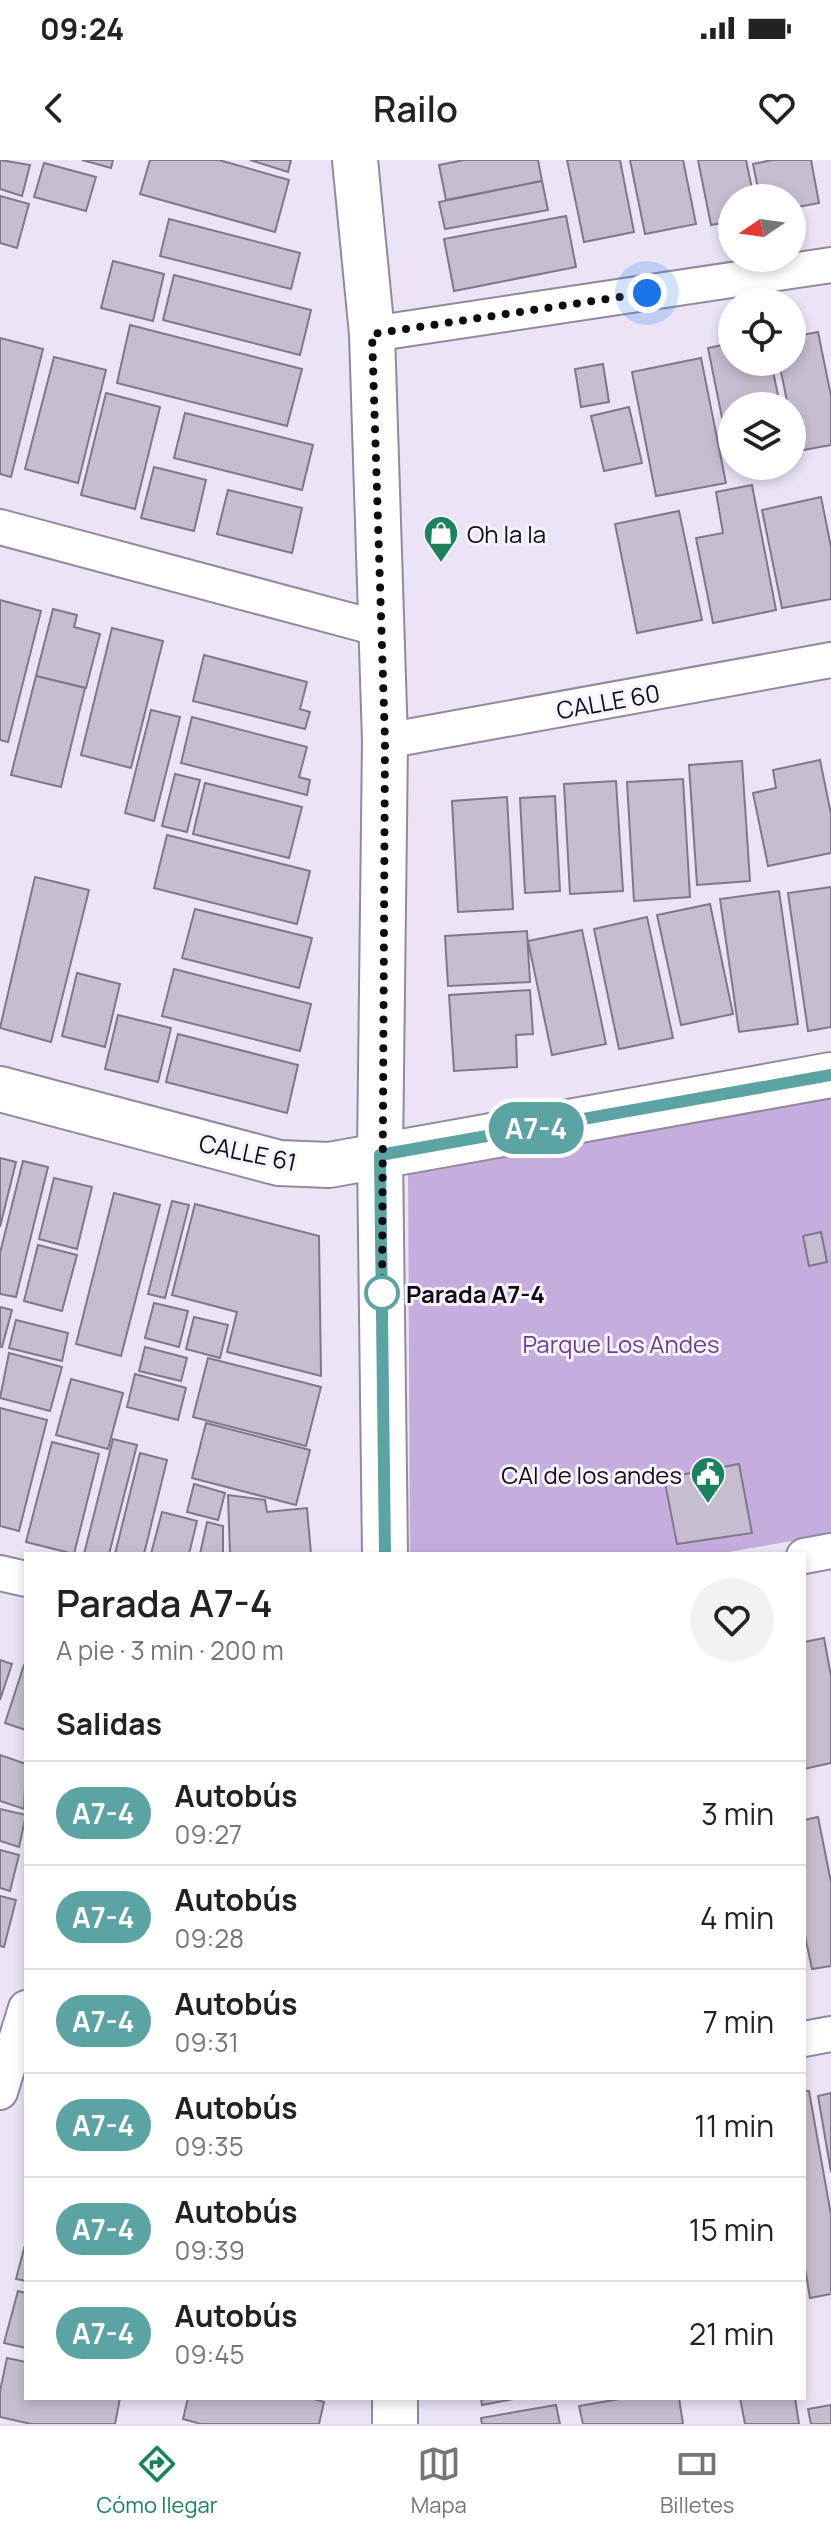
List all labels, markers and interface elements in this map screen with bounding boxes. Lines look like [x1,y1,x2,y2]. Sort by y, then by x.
text: 09:24 [40,8,124,49]
text: Railo [373,84,458,133]
icon: back [32,86,76,130]
icon: heart [755,86,799,130]
north arrow [718,184,806,272]
map controls [718,184,806,480]
your location [627,273,667,313]
button: locate [718,288,806,376]
button: layers [718,392,806,480]
shop icon: Oh la la [422,514,460,564]
place label: Oh la la [467,517,546,550]
street label: CALLE 60 [554,676,662,726]
line badge: A7-4 [480,1102,592,1154]
text: A7-4 [505,1109,567,1147]
street label: CALLE 61 [196,1126,300,1178]
marker: Parada A7-4 [365,1276,399,1310]
place label: Parada A7-4 [406,1277,545,1310]
park label: Parque Los Andes [522,1327,720,1360]
public building icon: CAI de los andes [689,1455,727,1505]
place label: CAI de los andes [501,1458,682,1491]
text: Parada A7-4 [56,1576,273,1628]
button: heart [690,1578,774,1662]
text: A pie · 3 min · 200 m [56,1632,284,1668]
text: Salidas [56,1703,162,1744]
text: Autobús [175,1775,298,1816]
text: 3 min [701,1793,774,1834]
text: A7-4 [72,1794,135,1832]
text: 09:27 [175,1816,242,1852]
text: Autobús [175,1879,298,1920]
text: 4 min [700,1897,774,1938]
text: A7-4 [72,1898,135,1936]
text: 09:28 [175,1920,244,1956]
text: Autobús [175,1983,298,2024]
text: 7 min [703,2001,774,2042]
text: A7-4 [72,2002,135,2040]
text: 09:31 [175,2024,239,2060]
text: Autobús [175,2087,298,2128]
text: 11 min [694,2105,774,2146]
text: A7-4 [72,2106,135,2144]
text: 09:35 [175,2128,244,2164]
text: Autobús [175,2191,298,2232]
text: 15 min [689,2209,774,2250]
text: A7-4 [72,2210,135,2248]
text: 09:39 [175,2232,245,2268]
text: Autobús [175,2295,298,2336]
text: 21 min [689,2313,774,2354]
text: A7-4 [72,2314,135,2352]
text: 09:45 [175,2336,245,2372]
tab: Cómo llegar [97,2442,218,2520]
tab: Mapa [411,2442,467,2520]
tab: Billetes [660,2442,734,2520]

